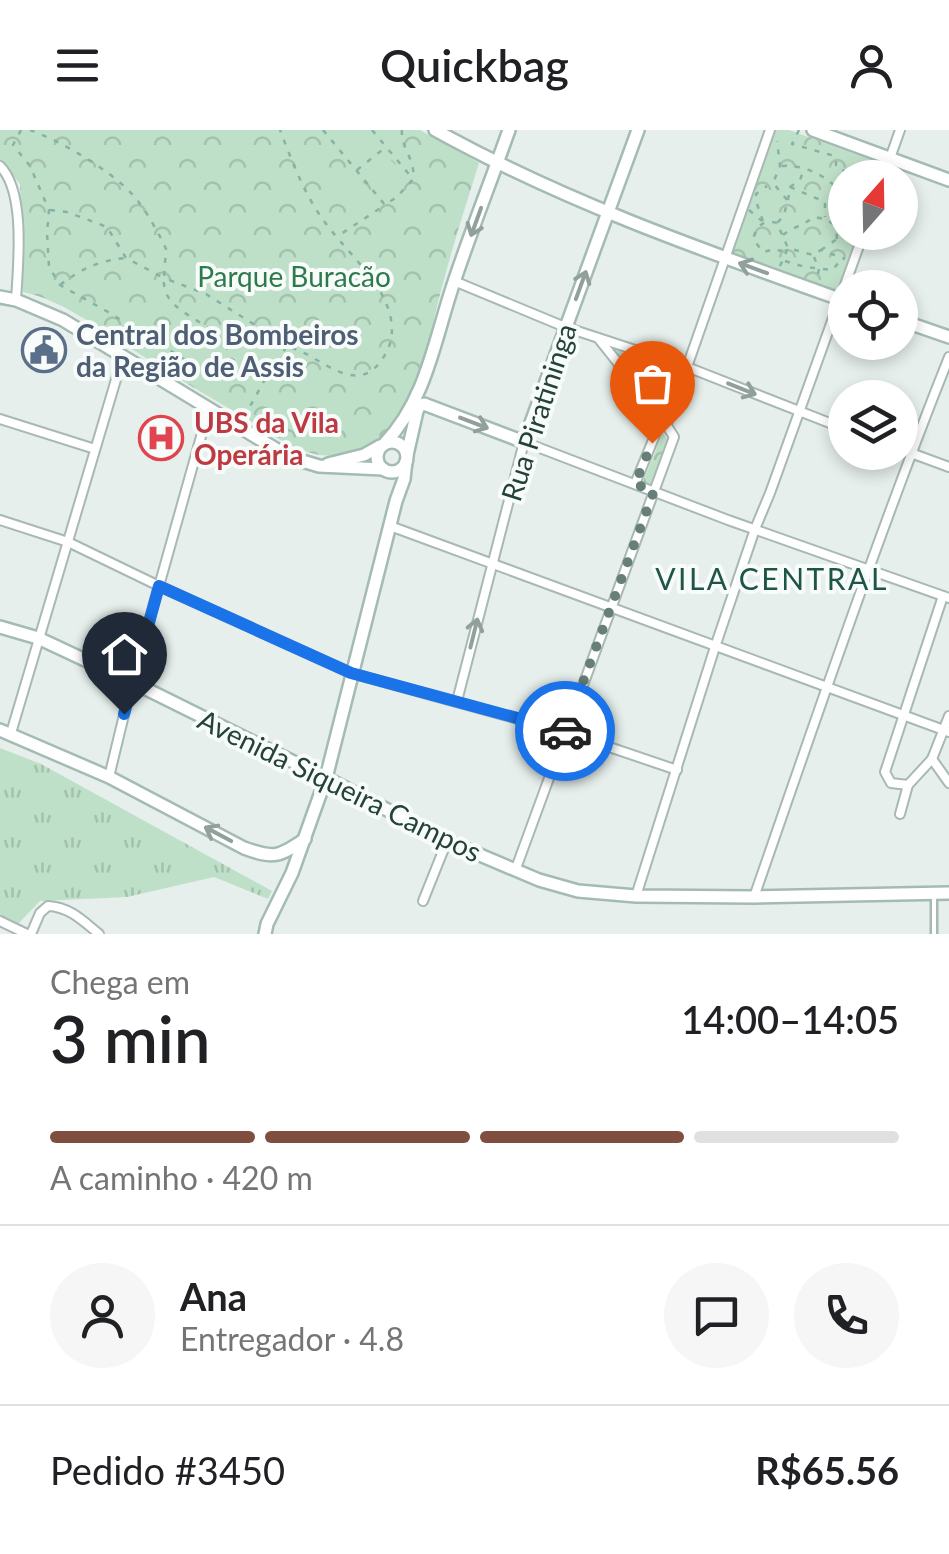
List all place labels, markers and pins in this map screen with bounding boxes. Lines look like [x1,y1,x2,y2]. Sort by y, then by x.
place label: Central dos Bombeiros da Região de Assis [76,317,359,383]
public building icon: Central dos Bombeiros da Região de Assis [21,327,67,373]
pin [610,341,695,444]
place label: UBS da Vila Operária [194,405,339,471]
hospital icon: UBS da Vila Operária [138,415,184,461]
pin [82,612,167,715]

